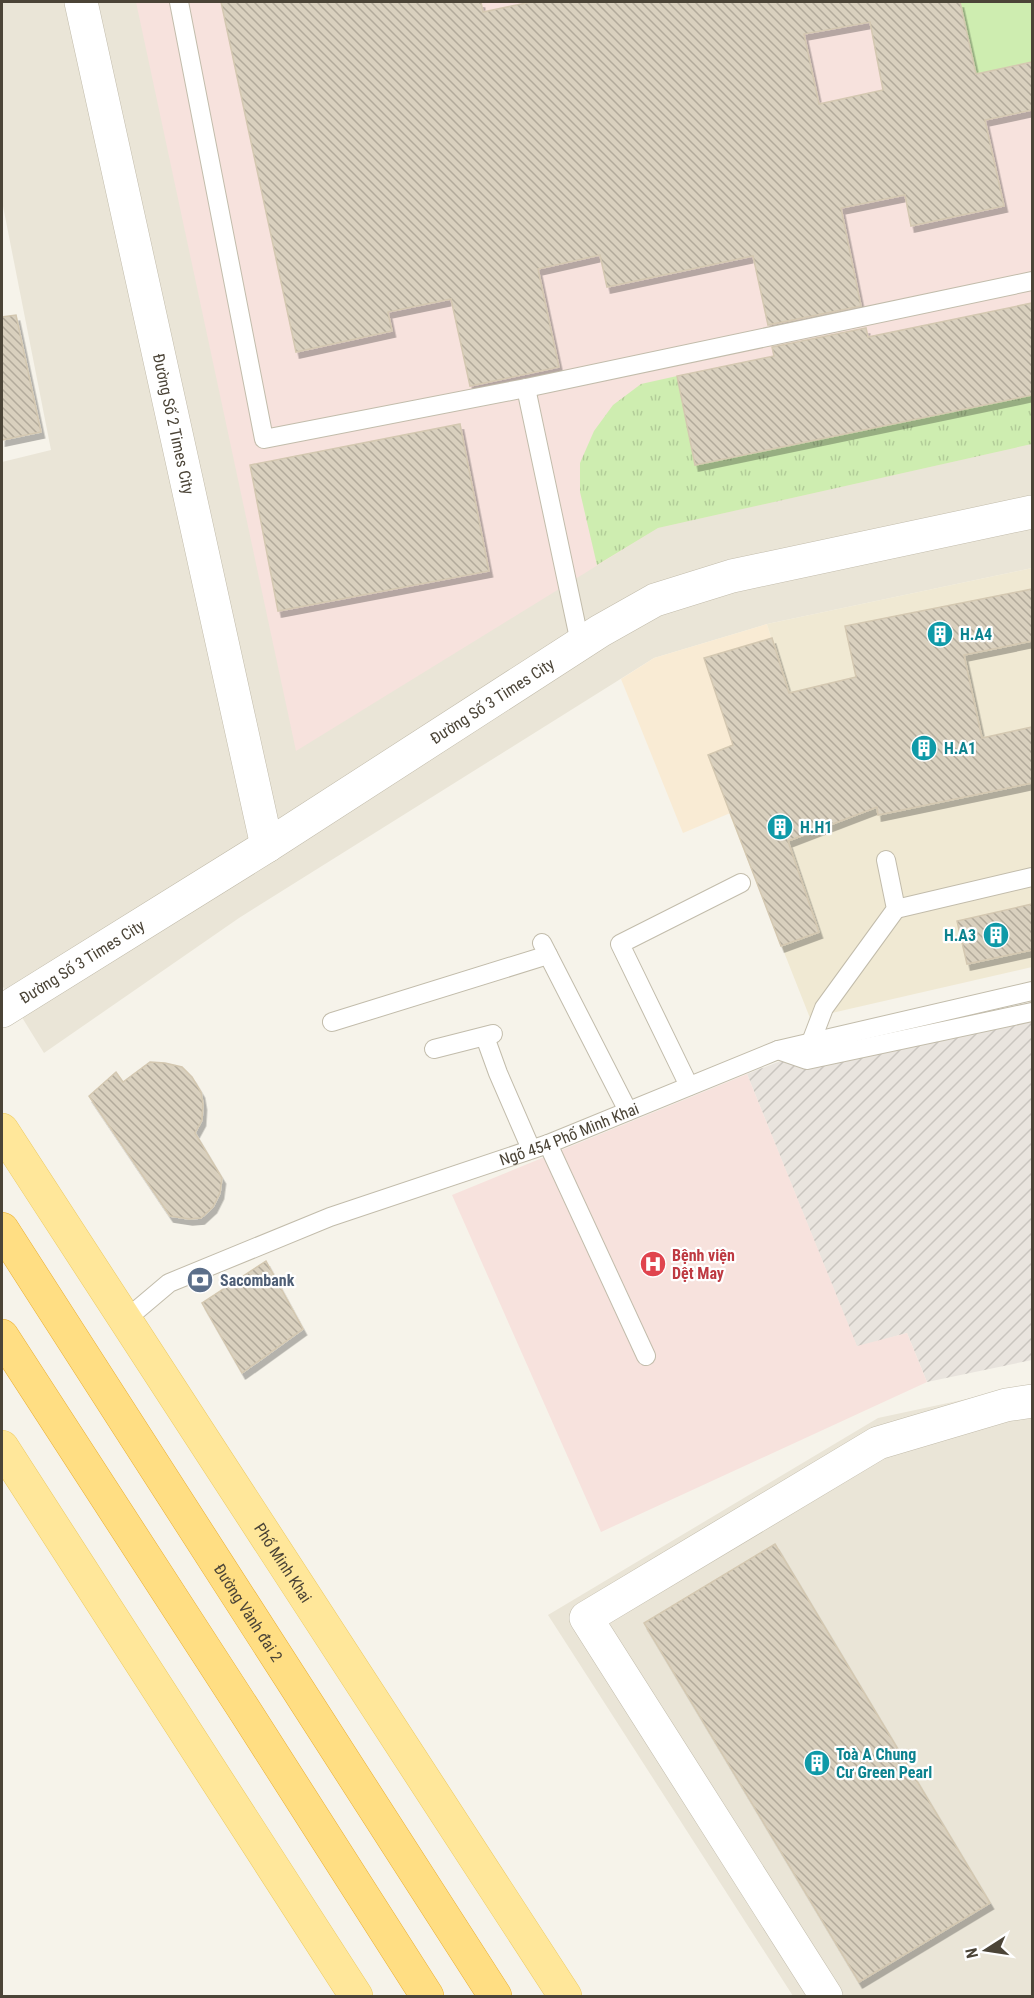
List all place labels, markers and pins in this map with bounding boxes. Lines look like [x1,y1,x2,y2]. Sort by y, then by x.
building icon: H.A4 [925,619,955,649]
place label: H.A4 [960,625,992,644]
building icon: H.A1 [909,733,939,763]
place label: H.A1 [944,739,976,758]
building icon: H.H1 [765,812,795,842]
place label: H.H1 [800,818,832,837]
building icon: H.A3 [981,920,1011,950]
place label: H.A3 [944,926,976,945]
place label: Bệnh viện Dệt May [672,1246,735,1283]
hospital icon: Bệnh viện Dệt May [638,1249,668,1279]
bank icon: Sacombank [185,1265,215,1295]
place label: Sacombank [220,1271,295,1290]
place label: Toà A Chung Cư Green Pearl [836,1745,932,1782]
building icon: Toà A Chung Cư Green Pearl [802,1748,832,1778]

